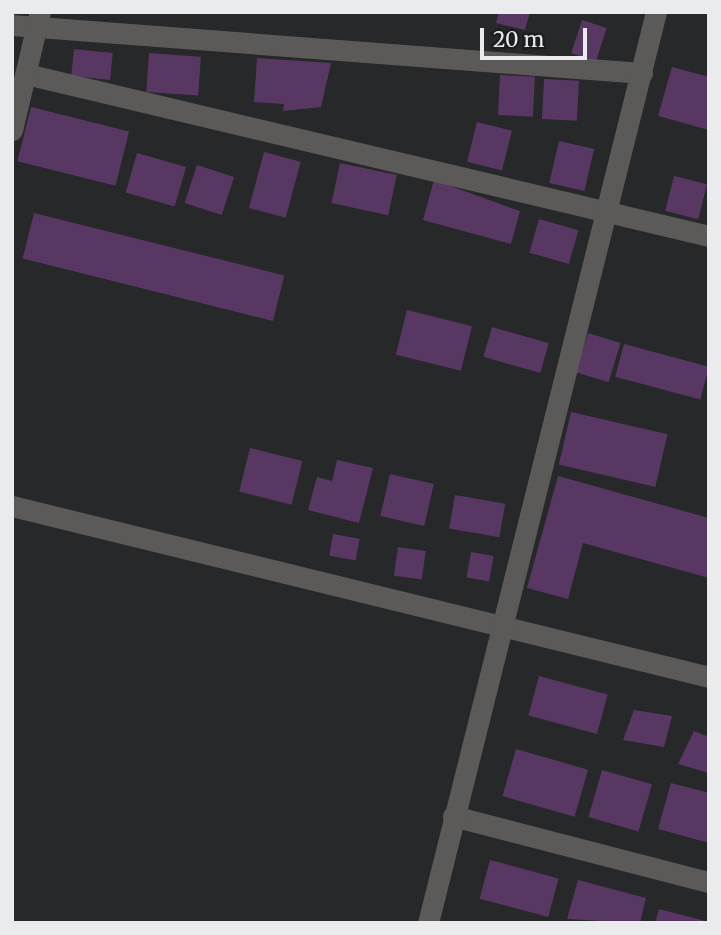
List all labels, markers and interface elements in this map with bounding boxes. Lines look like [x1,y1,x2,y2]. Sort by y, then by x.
scale bar [483,14,590,58]
text: 20 m [493,26,544,53]

